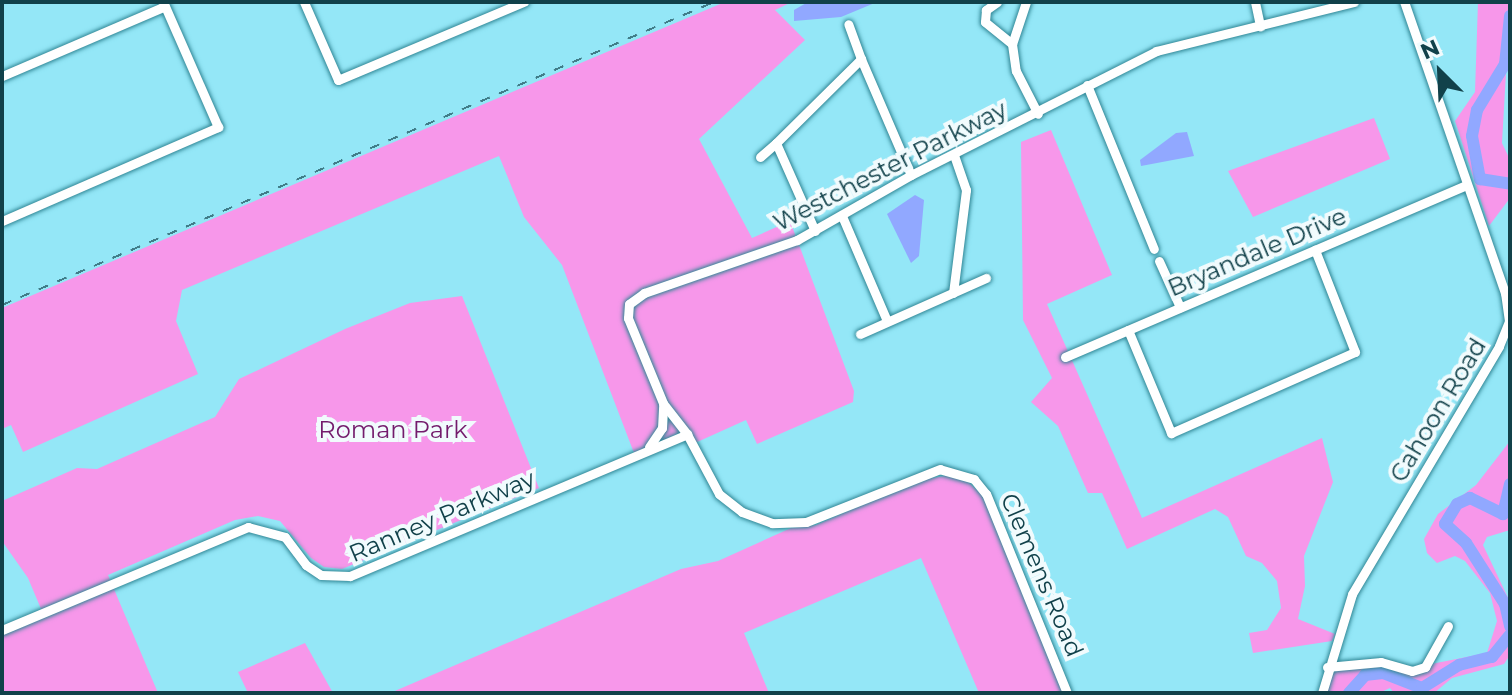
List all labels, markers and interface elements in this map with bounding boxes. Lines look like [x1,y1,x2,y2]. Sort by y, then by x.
north arrow [1400,32,1480,112]
text: N [1416,34,1444,66]
street label: Westchester Parkway [769,95,1011,237]
street label: Bryandale Drive [1163,201,1351,303]
street label: Cahoon Road [1384,333,1492,487]
park label: Roman Park [318,416,468,444]
street label: Ranney Parkway [345,464,539,568]
street label: Clemens Road [995,489,1089,661]

